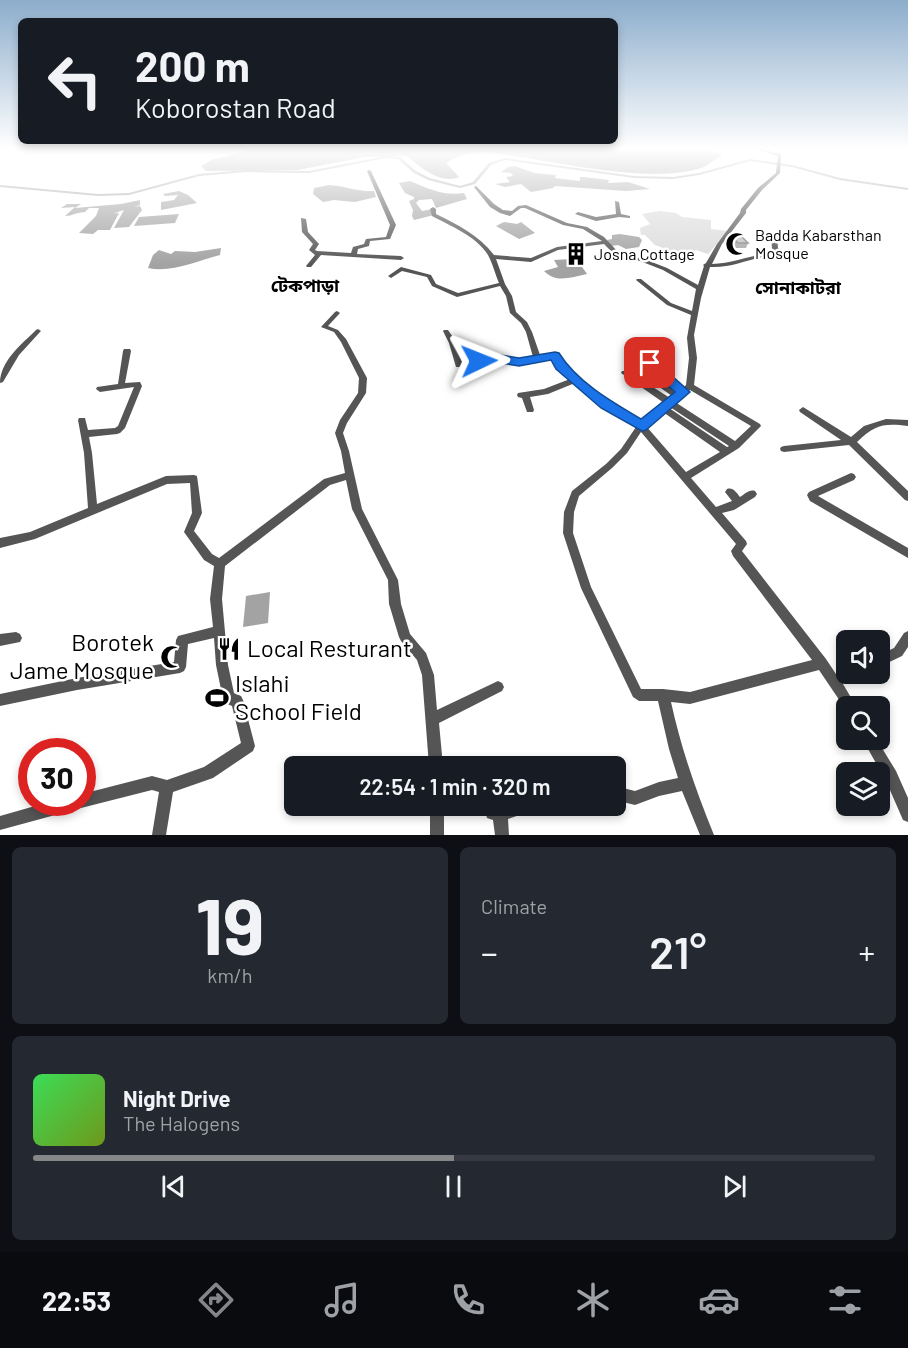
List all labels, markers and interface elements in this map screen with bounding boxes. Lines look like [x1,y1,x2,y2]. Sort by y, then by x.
text: 200 m [135,40,250,90]
icon: left [36,42,114,120]
text: Koborostan Road [135,91,336,123]
place label: Badda Kabarsthan Mosque [755,225,882,262]
mosque icon: Badda Kabarsthan Mosque [724,231,750,257]
building icon: Josna Cottage [563,241,589,267]
place label: Josna Cottage [594,244,695,263]
district label: টেকপাড়া [271,274,340,296]
district label: সোনাকাটরা [755,276,842,298]
position arrow [447,329,511,393]
pin [624,337,675,388]
icon: arrive [633,346,666,379]
place label: Borotek Jame Mosque [10,627,154,684]
map controls [836,630,890,816]
button: sound [836,630,890,684]
place label: Local Resturant [247,633,412,662]
restaurant icon: Local Resturant [216,636,242,662]
mosque icon: Borotek Jame Mosque [159,644,185,670]
place label: Islahi School Field [235,668,362,725]
sports icon: Islahi School Field [204,685,230,711]
button: search [836,696,890,750]
speed limit sign: 30 [18,738,96,816]
button: layers [836,762,890,816]
text: 22:54 · 1 min · 320 m [359,773,551,799]
text: 19 [195,877,265,971]
text: Climate [481,894,547,918]
text: 21° [649,924,707,978]
text: − [481,932,498,972]
text: + [858,932,875,972]
text: km/h [207,963,253,987]
text: Night Drive [123,1085,231,1111]
text: The Halogens [123,1111,240,1135]
icon: previous [157,1170,190,1203]
icon: pause [437,1170,470,1203]
icon: next [718,1170,751,1203]
icon: directions [195,1279,237,1321]
icon: music [321,1279,363,1321]
icon: phone [447,1279,489,1321]
icon: climate [572,1279,614,1321]
icon: car [698,1279,740,1321]
icon: filters [824,1279,866,1321]
text: 22:53 [42,1284,111,1316]

